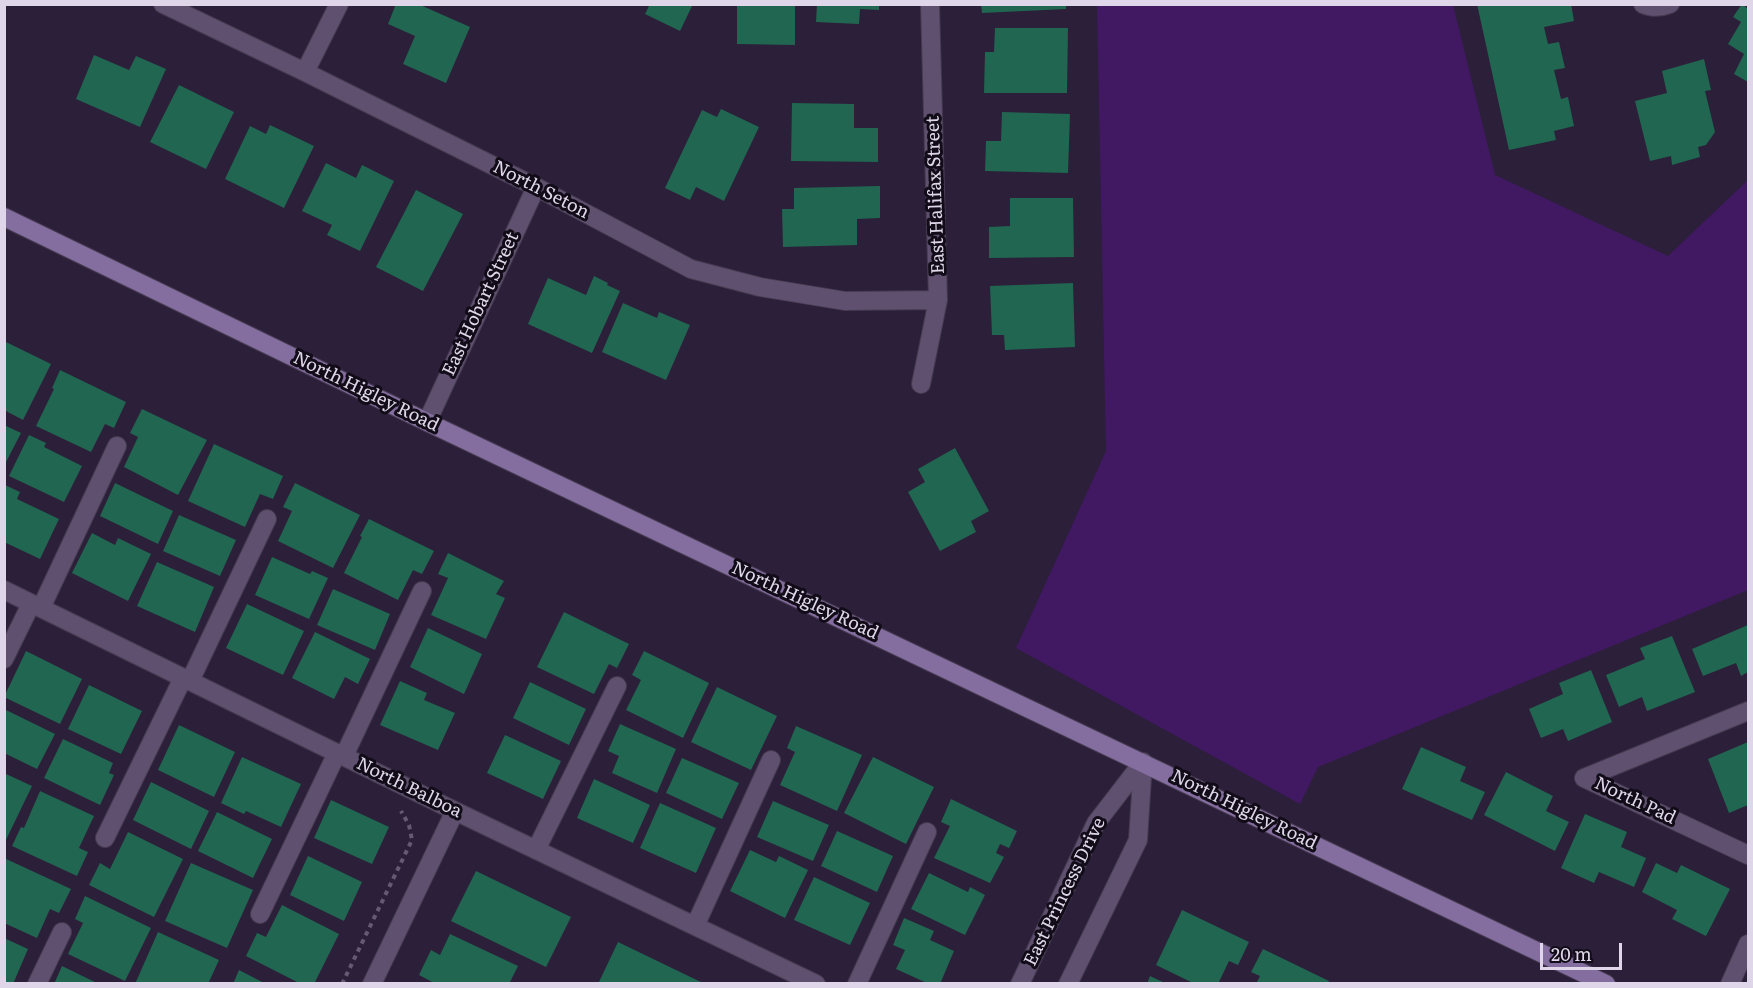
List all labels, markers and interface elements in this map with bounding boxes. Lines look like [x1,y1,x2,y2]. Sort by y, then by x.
street label: East Halifax Street [922,115,950,275]
street label: North Seton [489,157,593,223]
street label: East Hobart Street [438,229,524,379]
street label: North Higley Road [290,347,442,437]
street label: North Higley Road [728,558,882,644]
street label: North Balboa [353,753,465,823]
street label: North Higley Road [1168,765,1320,855]
street label: North Pad [1591,773,1679,829]
street label: East Princess Drive [1020,814,1110,970]
scale bar [1543,931,1626,969]
text: 20 m [1551,940,1592,967]

